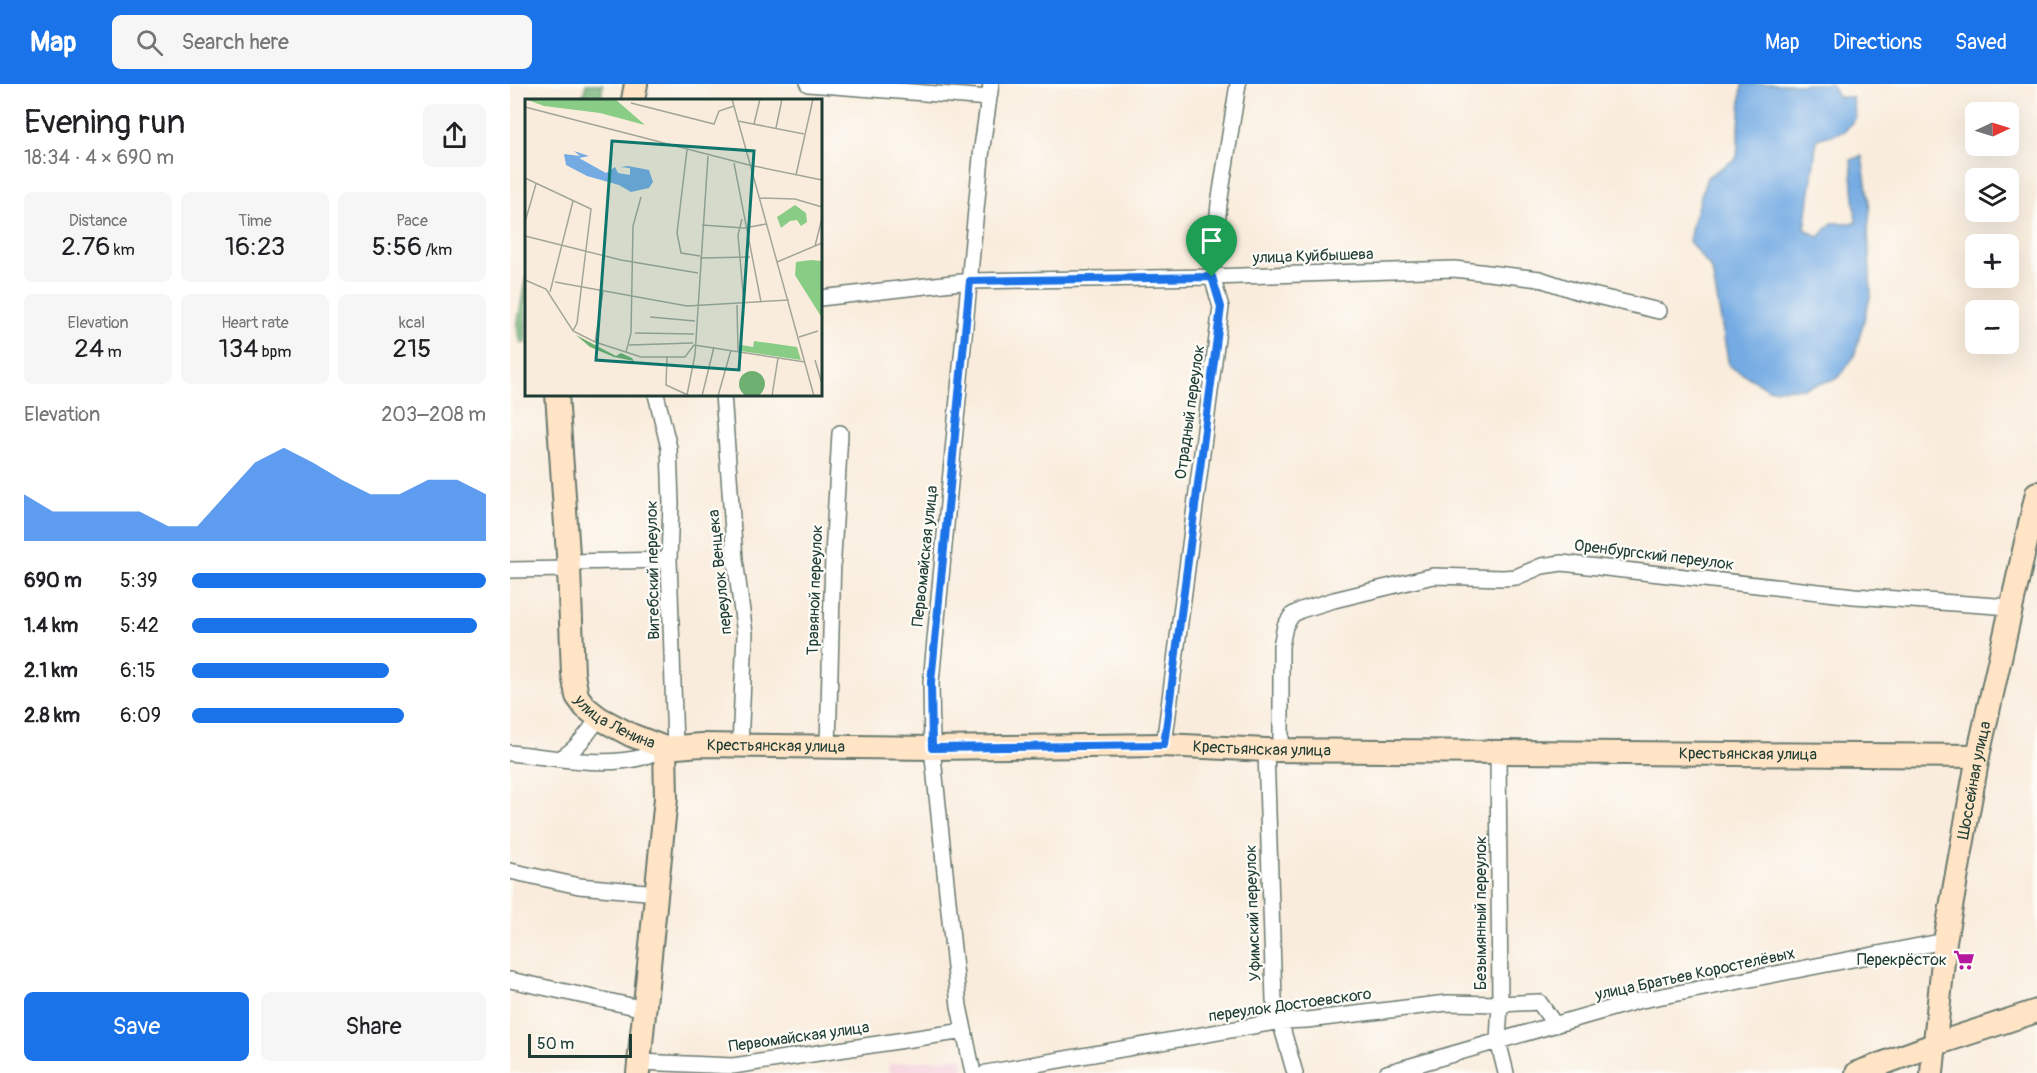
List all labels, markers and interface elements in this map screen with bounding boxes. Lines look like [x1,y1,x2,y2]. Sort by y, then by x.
search box [112,15,532,69]
text: Map [30,25,76,60]
icon: search [133,26,166,59]
text: Search here [181,28,289,56]
text: Map [1765,29,1800,56]
text: Directions [1833,29,1922,56]
text: Saved [1955,29,2007,56]
inset map [525,99,822,396]
text: Evening run [24,102,185,143]
north arrow [1965,102,2019,156]
map controls [1965,102,2019,354]
button: share [423,104,486,167]
text: 18:34 · 4 × 690 m [24,145,174,170]
button: layers [1965,168,2019,222]
text: Distance [69,211,127,231]
text: Time [238,211,272,231]
text: Pace [396,211,428,231]
pin [1186,215,1237,277]
icon: arrive [1195,224,1228,257]
text: 2.76 [61,231,110,263]
text: 16:23 [225,231,285,263]
text: 5:56 [372,231,422,263]
button: + [1965,234,2019,288]
text: km [110,240,135,260]
text: /km [422,240,452,260]
street label: улица Куйбышева [1251,244,1374,268]
button: − [1965,300,2019,354]
text: Elevation [68,313,128,333]
text: Heart rate [221,313,289,333]
text: kcal [399,313,425,333]
text: 24 [74,333,104,365]
text: 134 [219,333,258,365]
text: 215 [393,333,431,365]
text: m [104,342,122,362]
text: bpm [258,342,291,362]
street label: Отрадный переулок [1171,343,1209,481]
text: Elevation [24,402,100,427]
text: 203–208 m [381,402,486,427]
street label: Первомайская улица [908,484,942,628]
street label: Витебский переулок [642,500,664,640]
street label: переулок Венцека [703,509,737,635]
street label: Травяной переулок [803,524,827,656]
street label: Оренбургский переулок [1573,535,1735,575]
text: 690 m [24,568,82,593]
text: 5:39 [120,568,158,593]
text: 1.4 km [24,613,78,638]
text: 5:42 [120,613,159,638]
text: 2.1 km [24,658,78,683]
text: 6:15 [120,658,156,683]
street label: улица Ленина [569,690,658,753]
text: 2.8 km [24,703,80,728]
text: 6:09 [120,703,161,728]
street label: Шоссейная улица [1953,719,1996,841]
street label: Крестьянская улица [707,735,845,757]
street label: Крестьянская улица [1192,736,1331,761]
street label: Крестьянская улица [1679,743,1817,765]
street label: Безымянный переулок [1471,836,1491,990]
street label: Уфимский переулок [1241,844,1265,982]
street label: улица Братьев Коростелёвых [1592,943,1797,1005]
supermarket icon: Перекрёсток [1952,948,1976,972]
place label: Перекрёсток [1857,950,1947,970]
street label: переулок Достоевского [1207,984,1373,1026]
button: Save [24,992,249,1061]
button: Share [261,992,486,1061]
street label: Первомайская улица [727,1017,871,1057]
scale bar [528,1031,632,1058]
text: 50 m [537,1034,574,1054]

